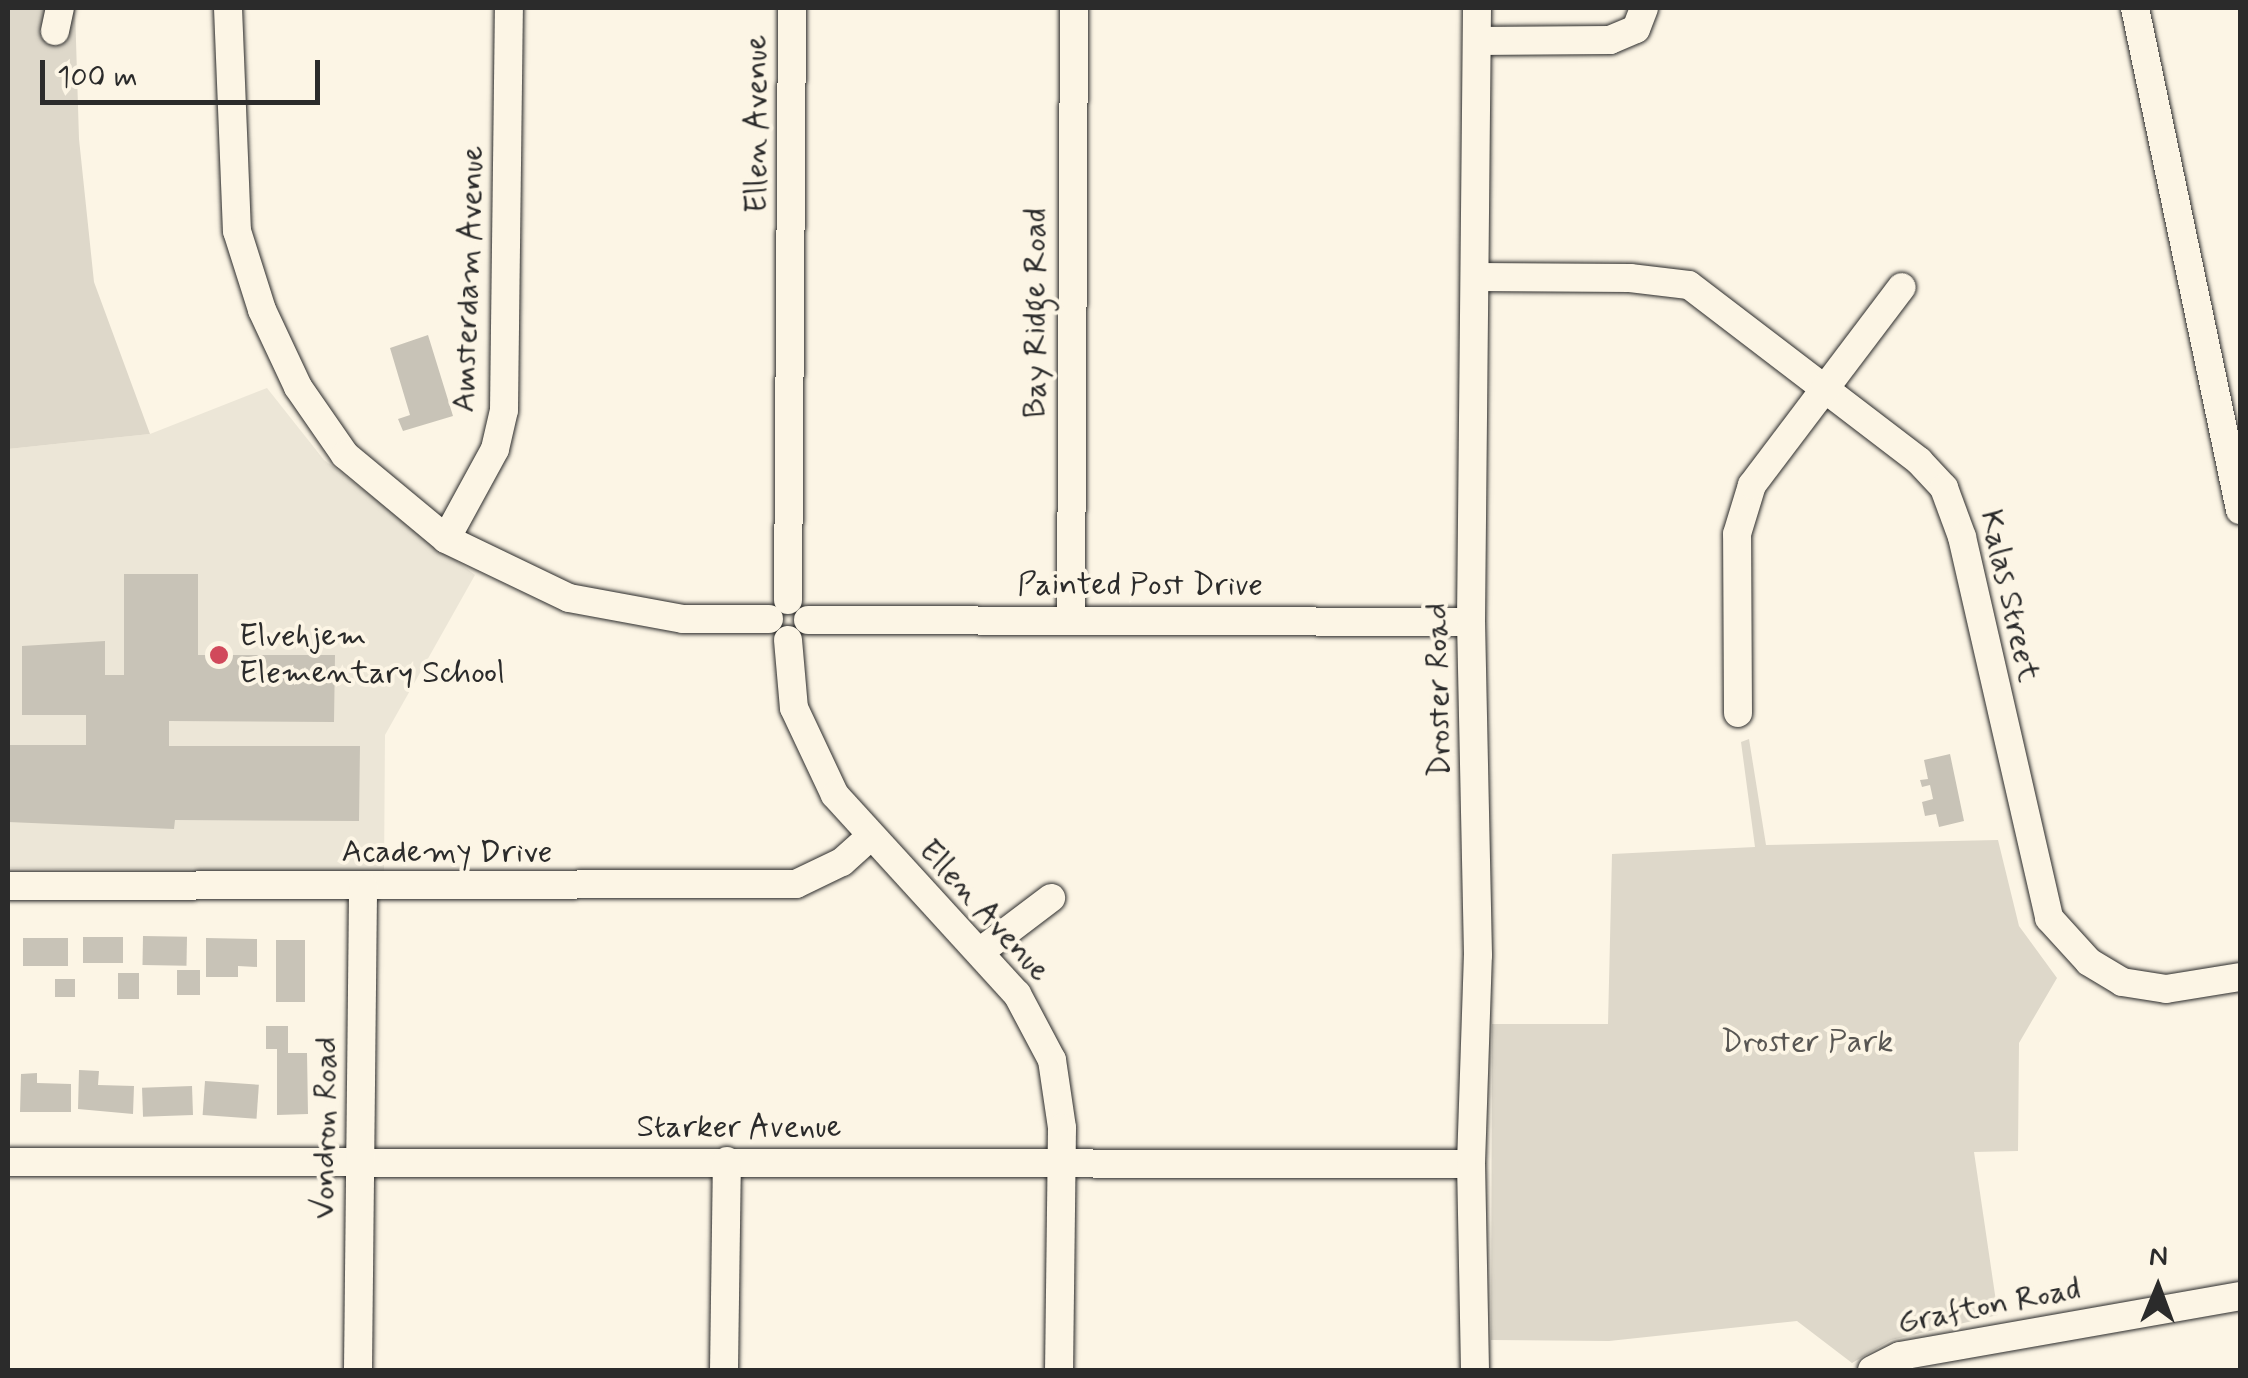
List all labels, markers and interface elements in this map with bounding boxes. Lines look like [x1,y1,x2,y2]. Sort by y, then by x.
street label: Ellen Avenue [738,32,776,216]
scale bar [45,40,325,102]
text: 100 m [57,58,138,97]
street label: Amsterdam Avenue [445,142,493,416]
street label: Bay Ridge Road [1017,209,1055,417]
street label: Kalas Street [1971,506,2047,686]
street label: Painted Post Drive [1019,566,1261,604]
street label: Droster Road [1418,604,1460,776]
place label: Elvehjem Elementary School [239,618,505,693]
marker: Elvehjem Elementary School [208,644,230,666]
street label: Ellen Avenue [908,830,1060,992]
street label: Academy Drive [342,833,552,871]
park label: Droster Park [1721,1023,1893,1061]
street label: Vondron Road [305,1037,347,1219]
street label: Starker Avenue [632,1108,846,1146]
north arrow [2108,1238,2208,1338]
text: N [2149,1239,2168,1276]
street label: Grafton Road [1895,1270,2083,1342]

